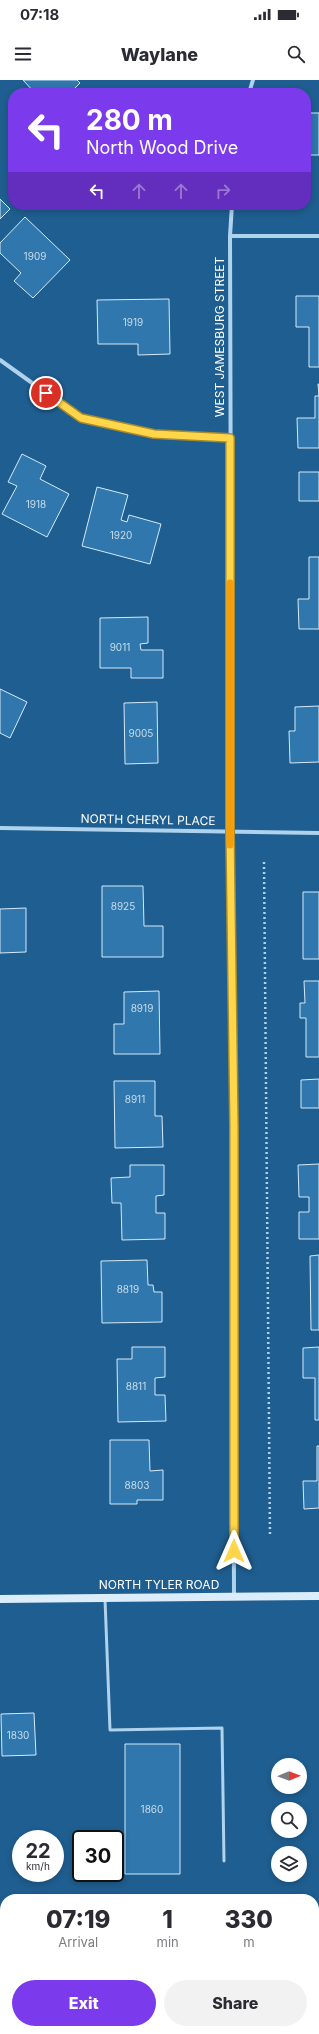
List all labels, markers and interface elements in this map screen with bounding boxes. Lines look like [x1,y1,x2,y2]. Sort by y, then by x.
text: 07:18 [20,5,59,24]
icon: menu [12,43,34,65]
icon: search [285,43,307,65]
text: Waylane [121,44,198,65]
text: 280 m [86,103,173,137]
icon: left [20,104,72,156]
text: North Wood Drive [86,137,238,158]
icon: left [86,180,108,202]
icon: ahead [128,180,150,202]
icon: ahead [170,180,192,202]
icon: right [212,180,234,202]
house number: 1909 [24,250,46,262]
street label: WEST JAMESBURG STREET [212,256,227,417]
house number: 1919 [123,316,143,328]
pin [29,376,63,410]
icon: arrive [35,382,57,404]
house number: 1918 [26,498,46,510]
house number: 1920 [110,529,132,541]
house number: 9011 [110,641,130,653]
house number: 9005 [129,727,153,739]
street label: NORTH CHERYL PLACE [80,811,216,828]
house number: 8925 [111,900,135,912]
house number: 8919 [131,1002,153,1014]
house number: 8911 [125,1093,145,1105]
house number: 8819 [117,1283,139,1295]
house number: 8811 [126,1380,146,1392]
house number: 8803 [125,1479,149,1491]
position arrow [213,1530,255,1572]
street label: NORTH TYLER ROAD [99,1577,219,1592]
house number: 1830 [7,1729,29,1741]
north arrow [271,1758,307,1794]
map controls [271,1758,307,1882]
button: search [271,1802,307,1838]
house number: 1860 [141,1803,163,1815]
speed limit sign: 30 [72,1830,124,1882]
text: 22 [25,1839,51,1863]
button: layers [271,1846,307,1882]
text: km/h [26,1860,50,1872]
text: 07:19 [46,1905,110,1934]
text: 1 [162,1905,173,1934]
text: 330 [225,1905,273,1934]
text: Arrival [58,1934,98,1950]
text: min [157,1934,179,1950]
text: m [243,1934,255,1950]
button: Exit [12,1980,156,2026]
button: Share [164,1980,307,2026]

